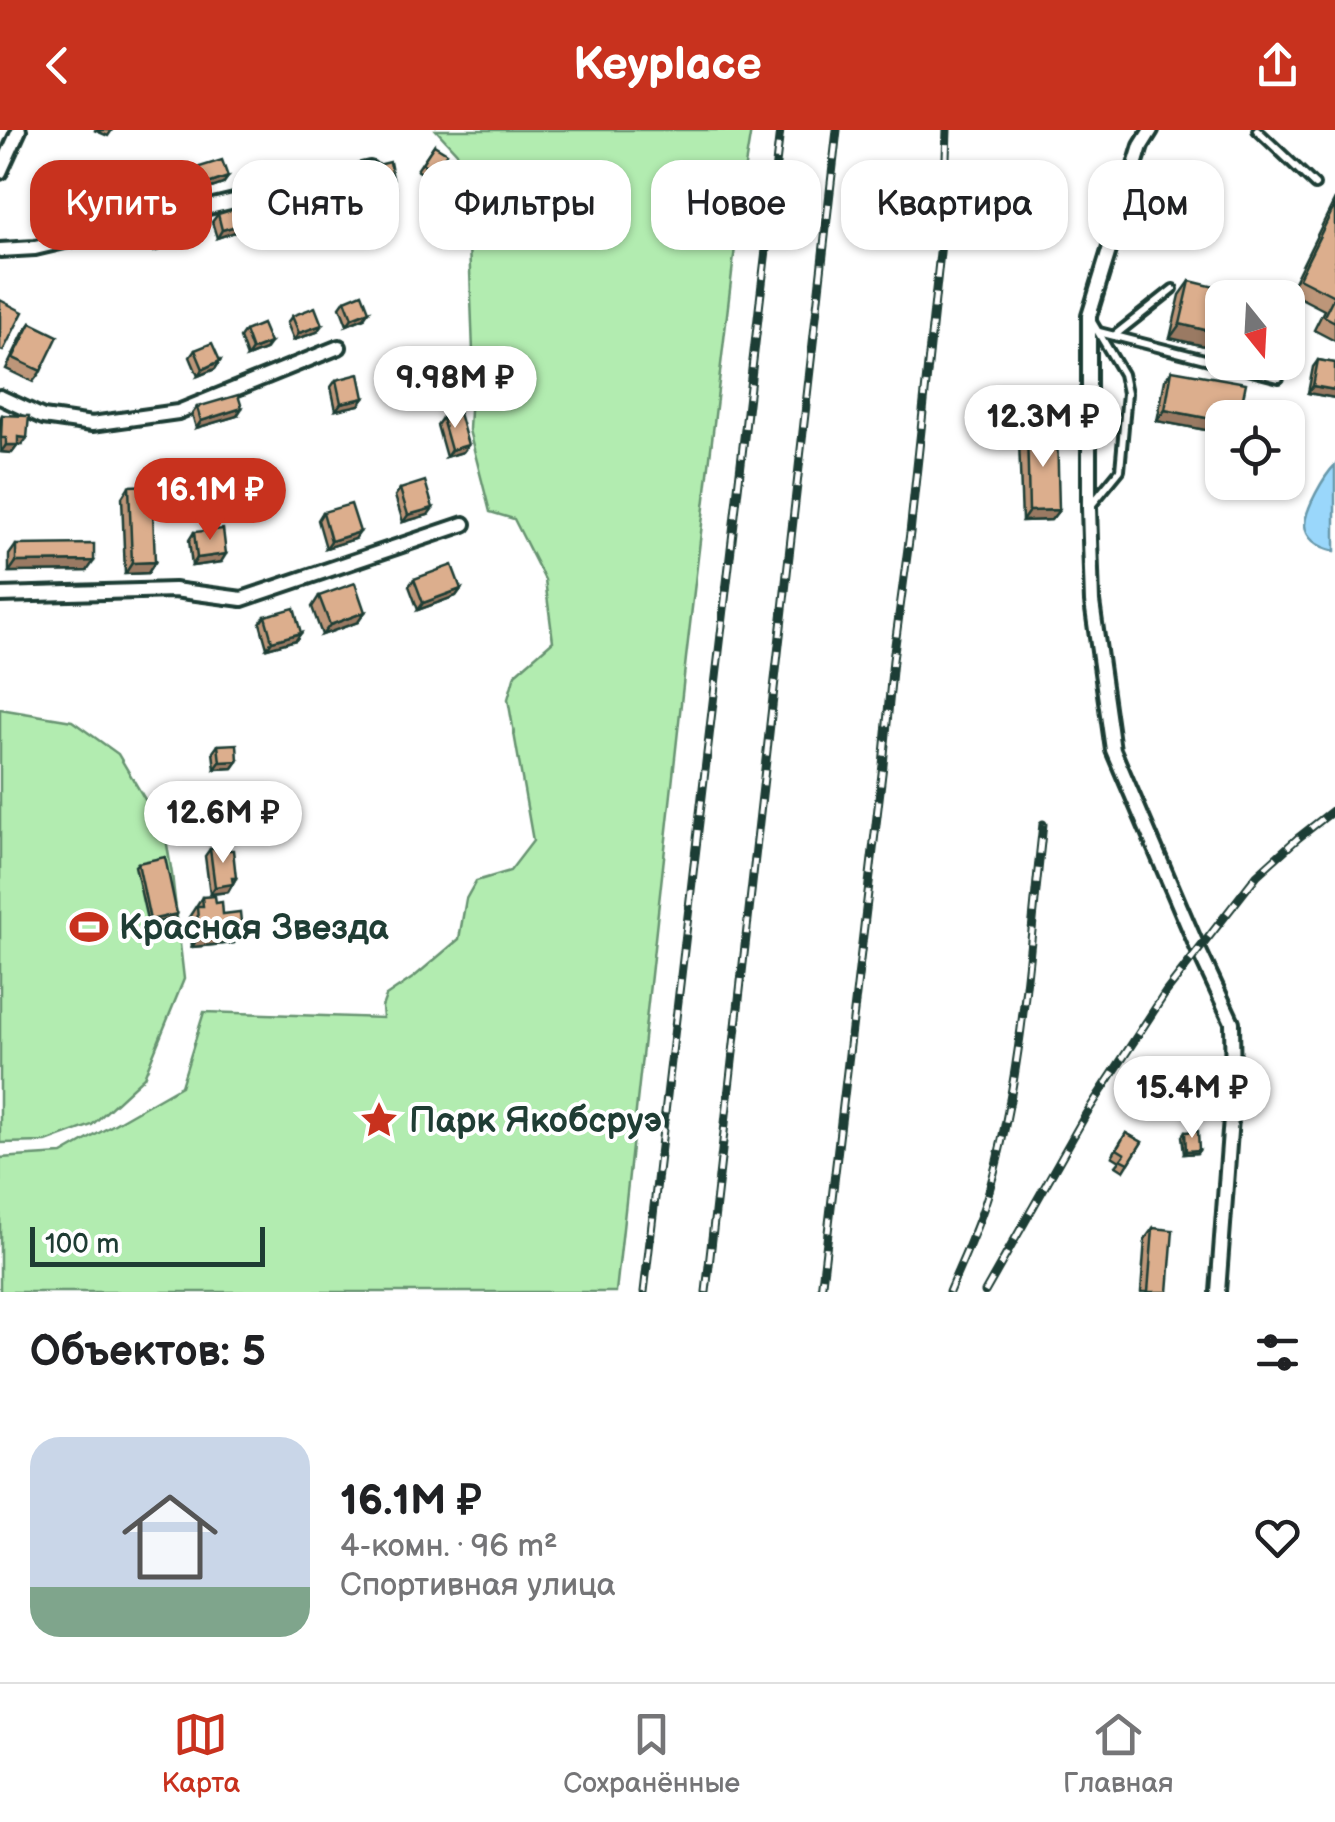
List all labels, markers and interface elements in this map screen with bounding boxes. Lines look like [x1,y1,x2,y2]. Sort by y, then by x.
icon: back [30,38,85,93]
text: Keyplace [573,38,762,93]
icon: share [1250,38,1305,93]
chip: Купить [30,160,212,250]
chip: Снять [232,160,399,250]
chip: Фильтры [419,160,631,250]
chip: Новое [651,160,821,250]
chip: Квартира [841,160,1068,250]
chip: Дом [1088,160,1224,250]
north arrow [1205,280,1305,380]
map controls [1205,280,1305,500]
pin: 9.98M ₽ [363,346,547,431]
text: 9.98M ₽ [396,359,514,398]
pin: 12.3M ₽ [951,385,1135,470]
text: 12.3M ₽ [986,398,1100,437]
button: locate [1205,400,1305,500]
pin: 16.1M ₽ [118,458,302,543]
text: 16.1M ₽ [156,471,264,510]
pin: 12.6M ₽ [131,781,315,866]
text: 12.6M ₽ [166,794,280,833]
sports icon: Красная Звезда [68,906,110,948]
place label: Красная Звезда [119,907,389,950]
pin: 15.4M ₽ [1100,1056,1284,1141]
text: 15.4M ₽ [1136,1069,1248,1108]
place icon: Парк Якобсруэ [358,1099,400,1141]
place label: Парк Якобсруэ [409,1100,662,1143]
scale bar [30,1222,265,1266]
text: 100 m [45,1228,119,1261]
icon: filters [1250,1325,1305,1380]
text: Объектов: 5 [30,1327,266,1378]
text: 16.1M ₽ [340,1476,482,1527]
icon: home [110,1477,230,1597]
icon: heart [1250,1510,1305,1565]
text: 4-комн. · 96 m² [340,1527,558,1566]
text: Спортивная улица [340,1566,616,1605]
tab: Карта [161,1707,240,1800]
tab: Сохранённые [563,1707,740,1800]
tab: Главная [1063,1707,1174,1800]

